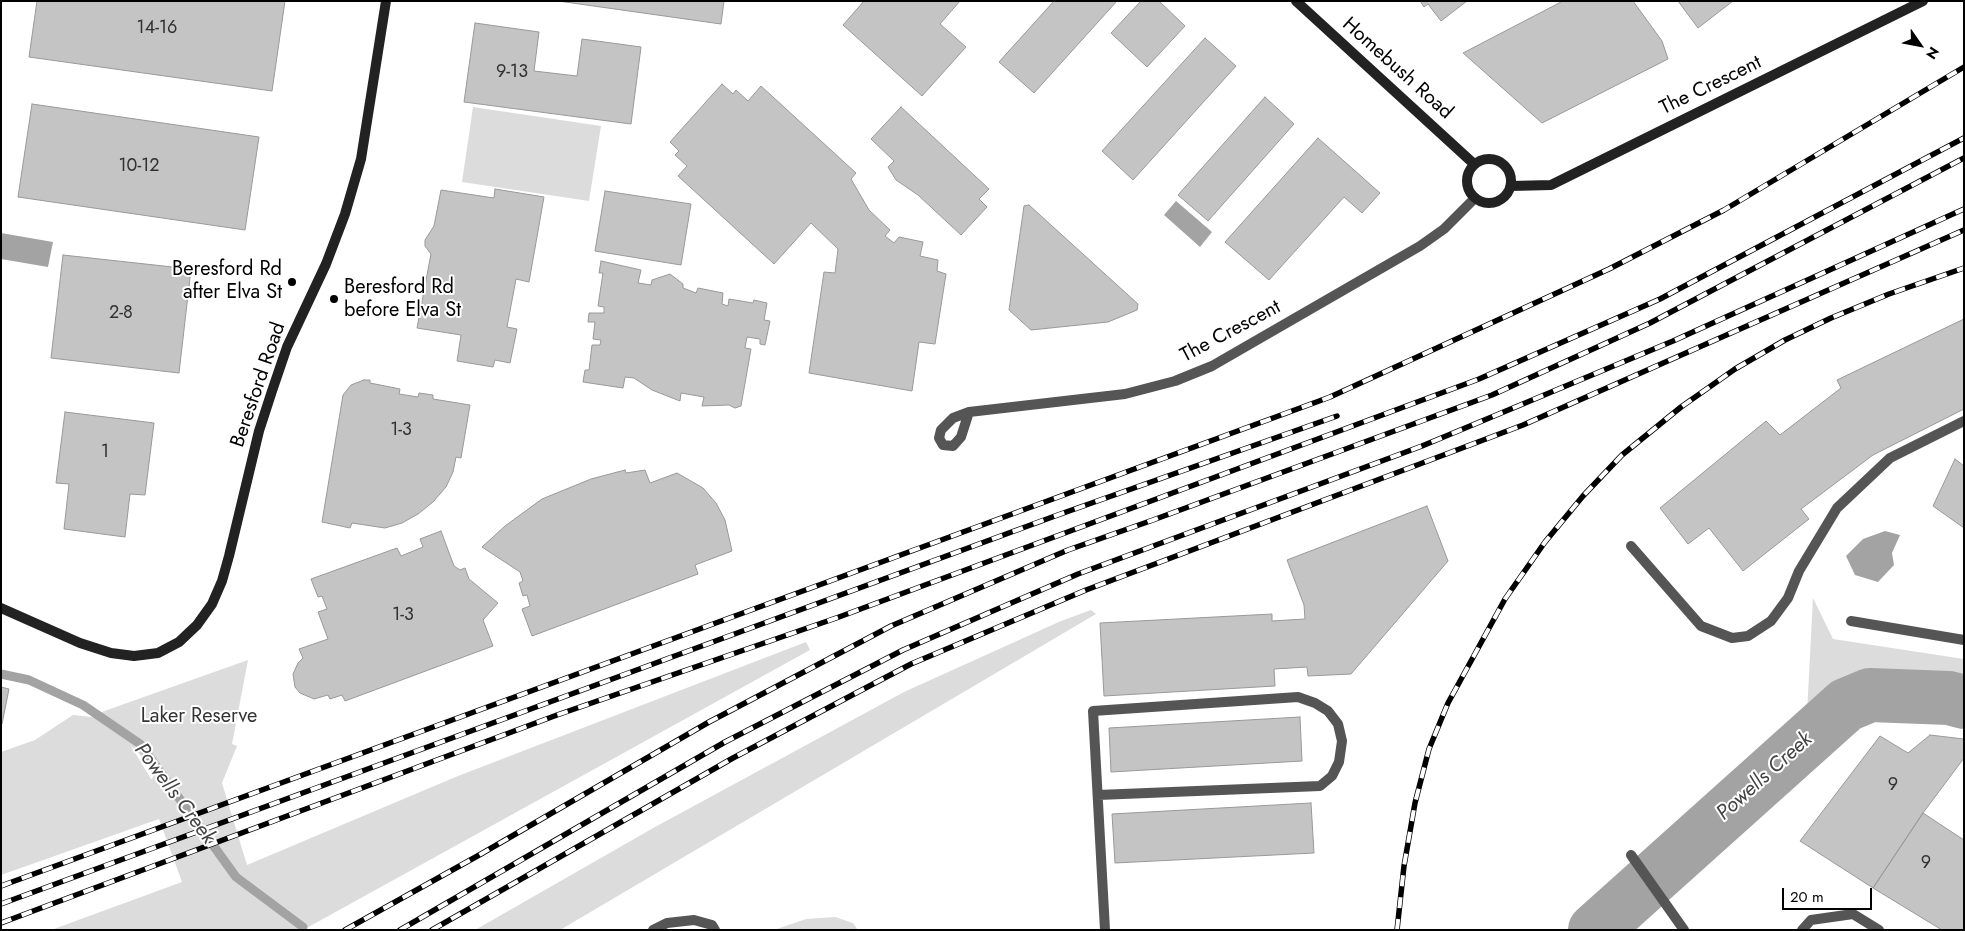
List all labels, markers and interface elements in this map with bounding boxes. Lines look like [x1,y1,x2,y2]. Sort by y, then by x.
street label: Homebush Road [1337,13,1457,125]
house number: 14-16 [137,18,177,40]
north arrow [1895,20,1945,70]
text: N [1921,43,1944,63]
street label: The Crescent [1656,51,1766,121]
house number: 9-13 [496,62,528,84]
house number: 10-12 [118,156,160,178]
place label: Beresford Rd after Elva St [172,258,282,305]
marker: Beresford Rd after Elva St [286,276,298,288]
place label: Beresford Rd before Elva St [344,276,461,323]
marker: Beresford Rd before Elva St [328,293,340,305]
street label: The Crescent [1177,296,1285,368]
house number: 2-8 [109,303,133,325]
street label: Beresford Road [226,319,292,451]
house number: 1-3 [390,420,412,442]
house number: 1 [101,442,109,464]
house number: 1-3 [392,605,414,627]
park label: Laker Reserve [141,705,257,729]
water label: Powells Creek [1712,728,1818,826]
water label: Powells Creek [128,739,220,849]
house number: 9 [1888,775,1898,797]
house number: 9 [1921,853,1931,875]
scale bar [1785,878,1875,910]
text: 20 m [1790,886,1824,908]

